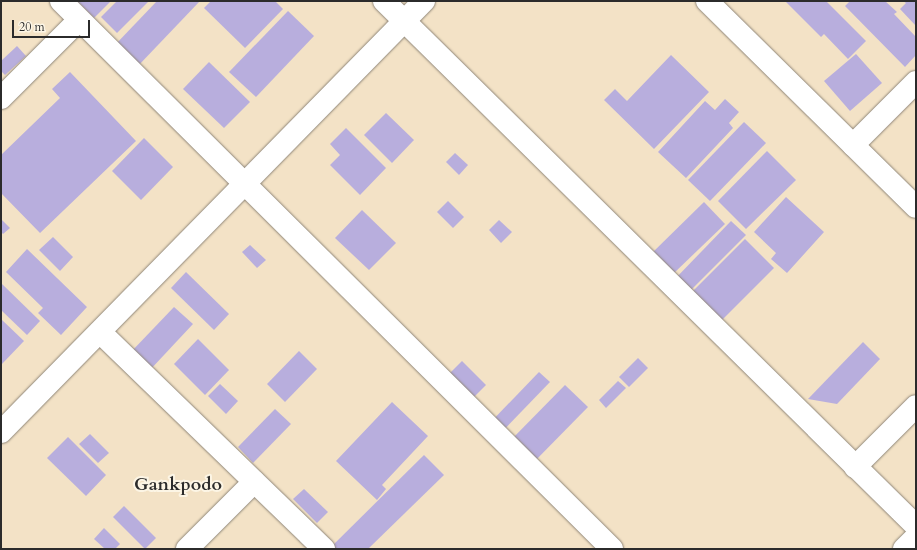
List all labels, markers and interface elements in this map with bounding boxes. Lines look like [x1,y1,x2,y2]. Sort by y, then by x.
scale bar [14,12,92,38]
text: 20 m [19,19,45,35]
district label: Gankpodo [134,474,222,496]

